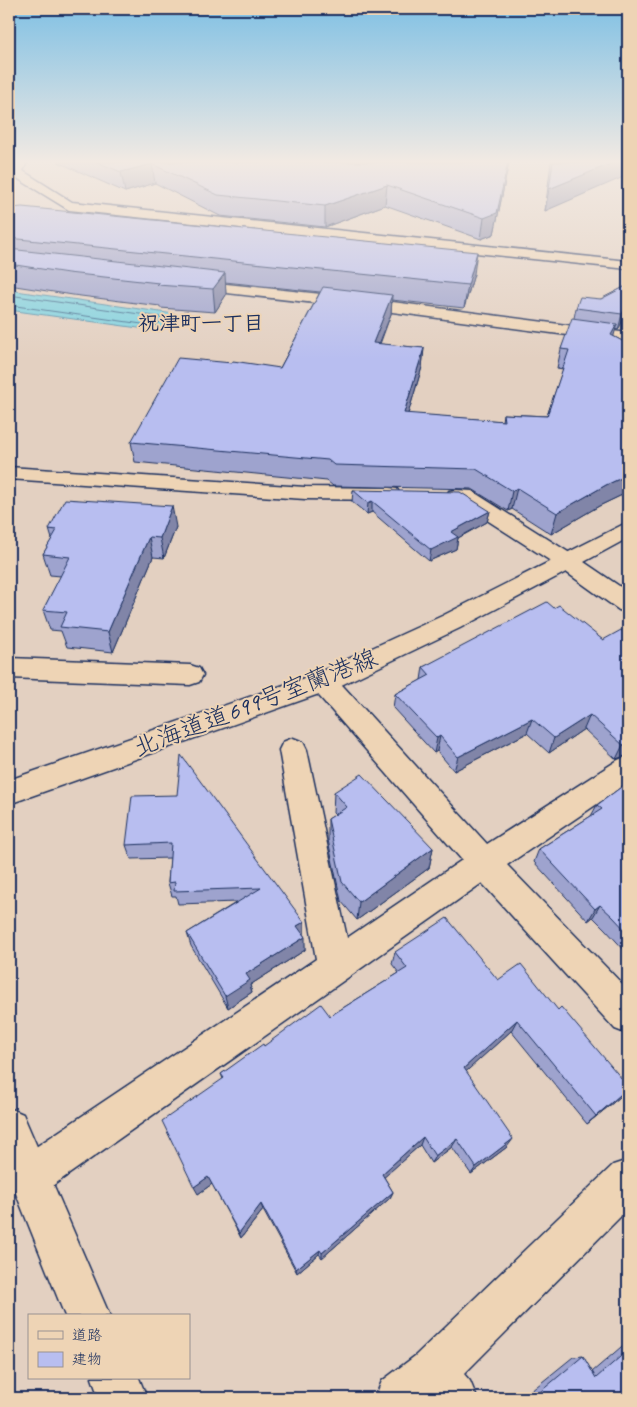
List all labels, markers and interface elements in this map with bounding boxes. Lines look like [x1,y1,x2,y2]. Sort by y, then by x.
district label: 祝津町一丁目 [138,310,264,336]
street label: 北海道道699号室蘭港線 [129,642,382,764]
legend [28,1314,190,1380]
text: 道路 [72,1326,102,1345]
text: 建物 [72,1350,102,1369]

